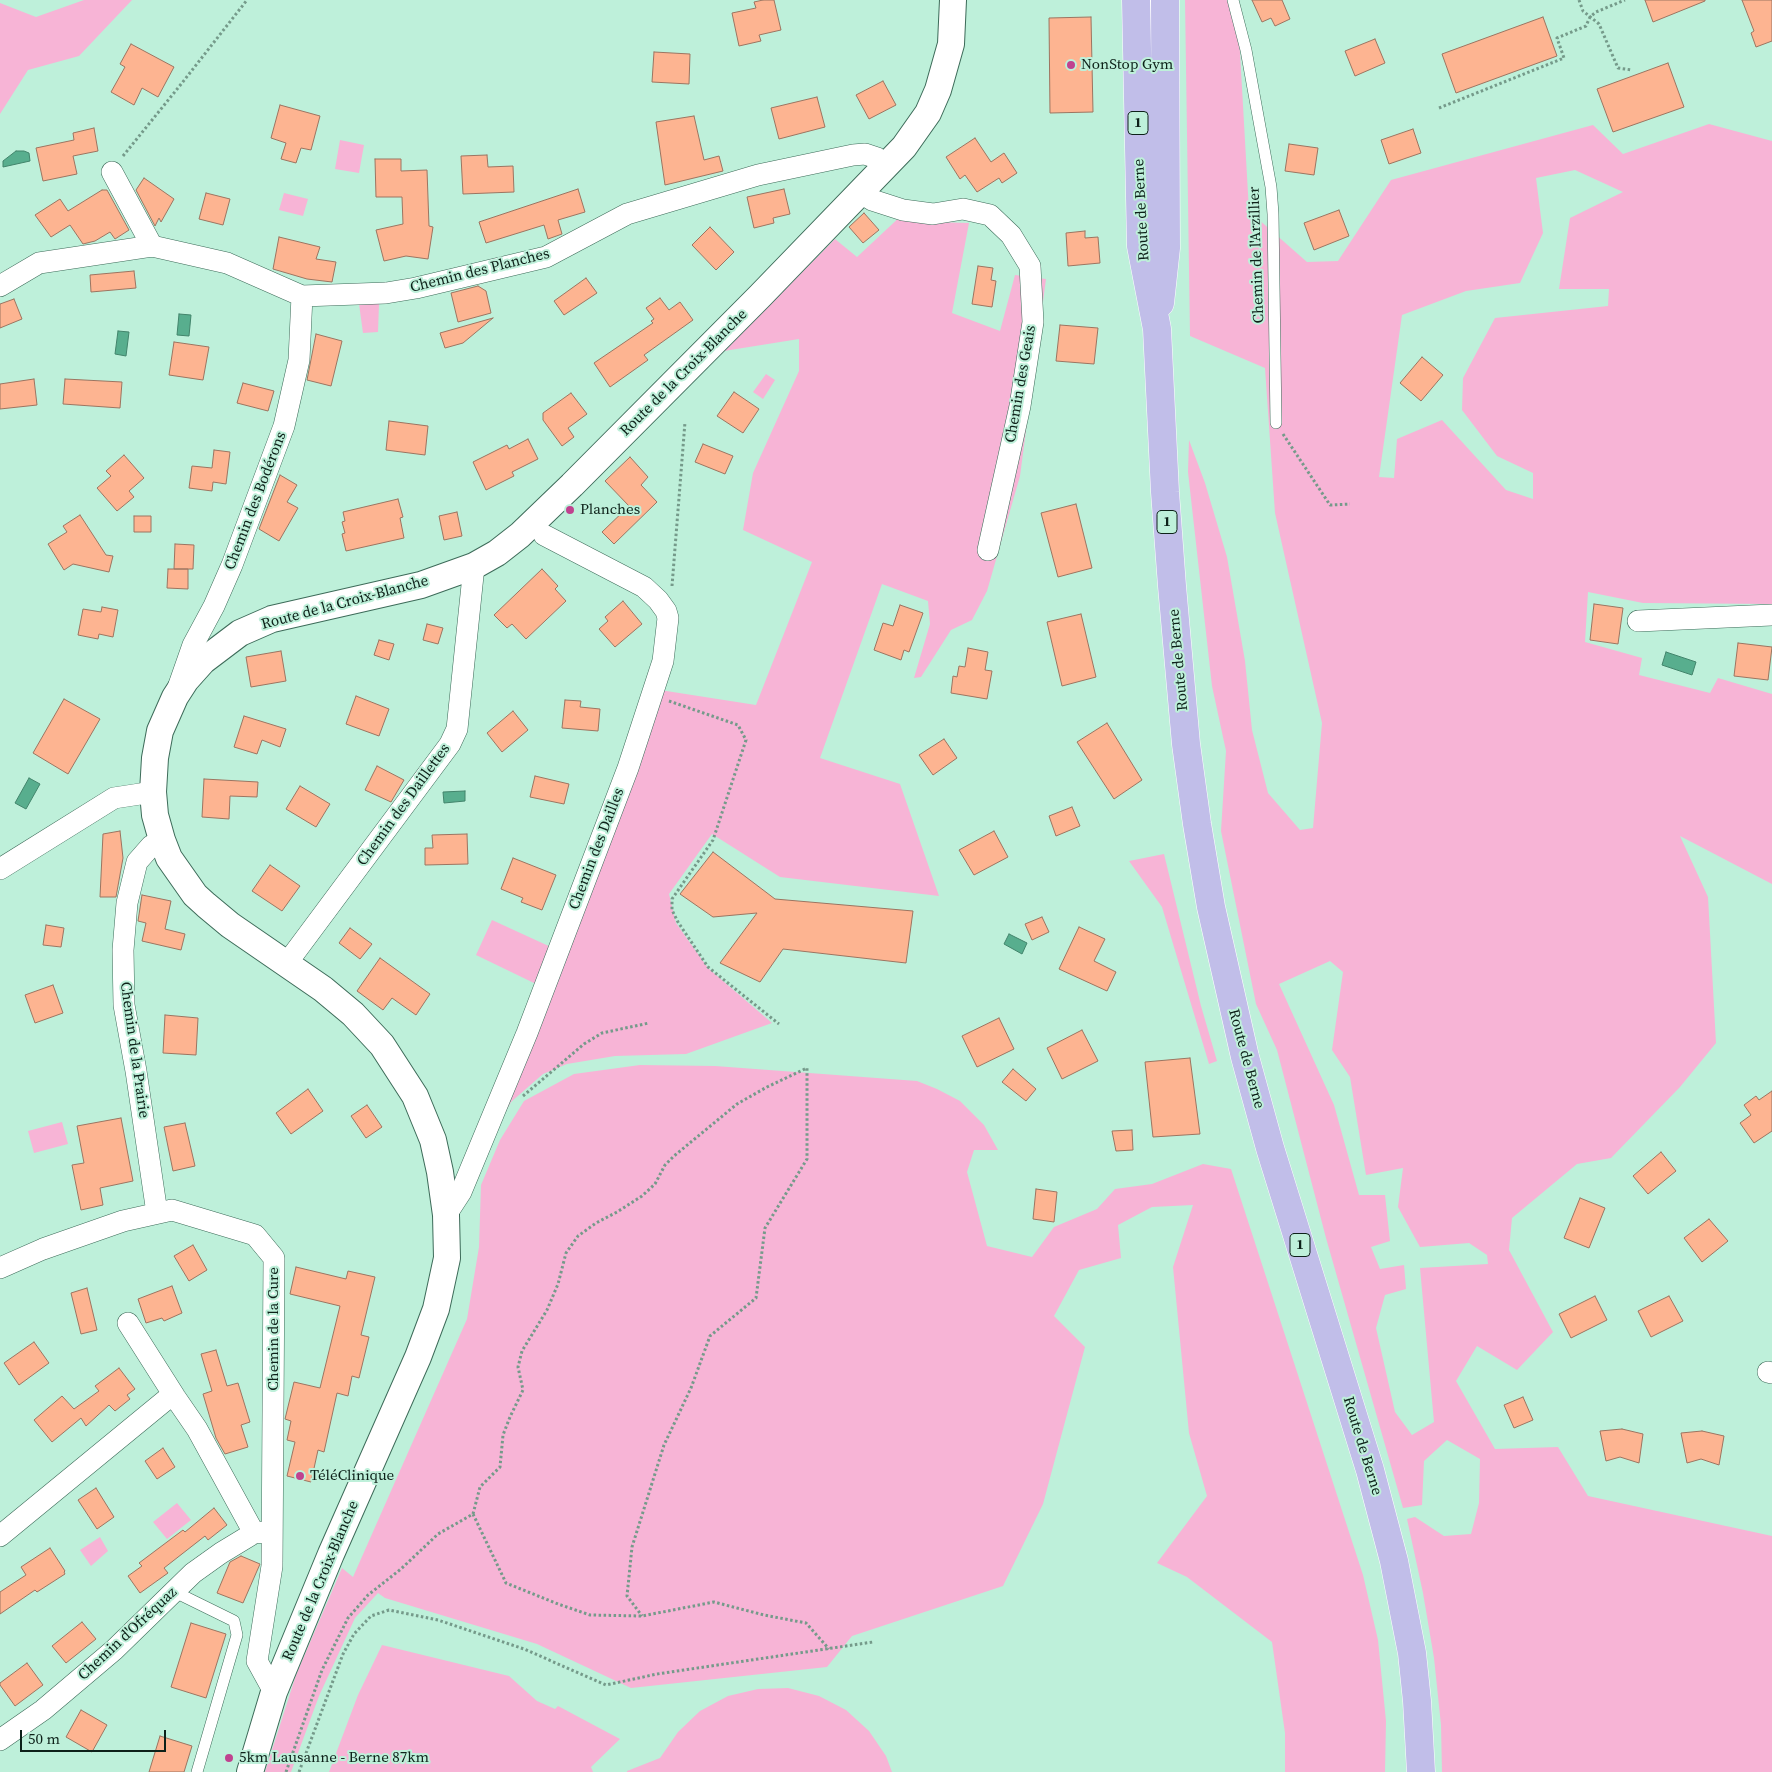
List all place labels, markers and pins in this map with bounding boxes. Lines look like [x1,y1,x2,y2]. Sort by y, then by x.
place label: NonStop Gym [1081,56,1173,74]
marker: NonStop Gym [1065,59,1077,71]
place label: Planches [580,501,640,519]
marker: Planches [564,504,576,516]
place label: TéléClinique [310,1467,394,1485]
marker: TéléClinique [294,1470,306,1482]
place label: 5km Lausanne - Berne 87km [239,1749,429,1767]
marker: 5km Lausanne - Berne 87km [223,1752,235,1764]

